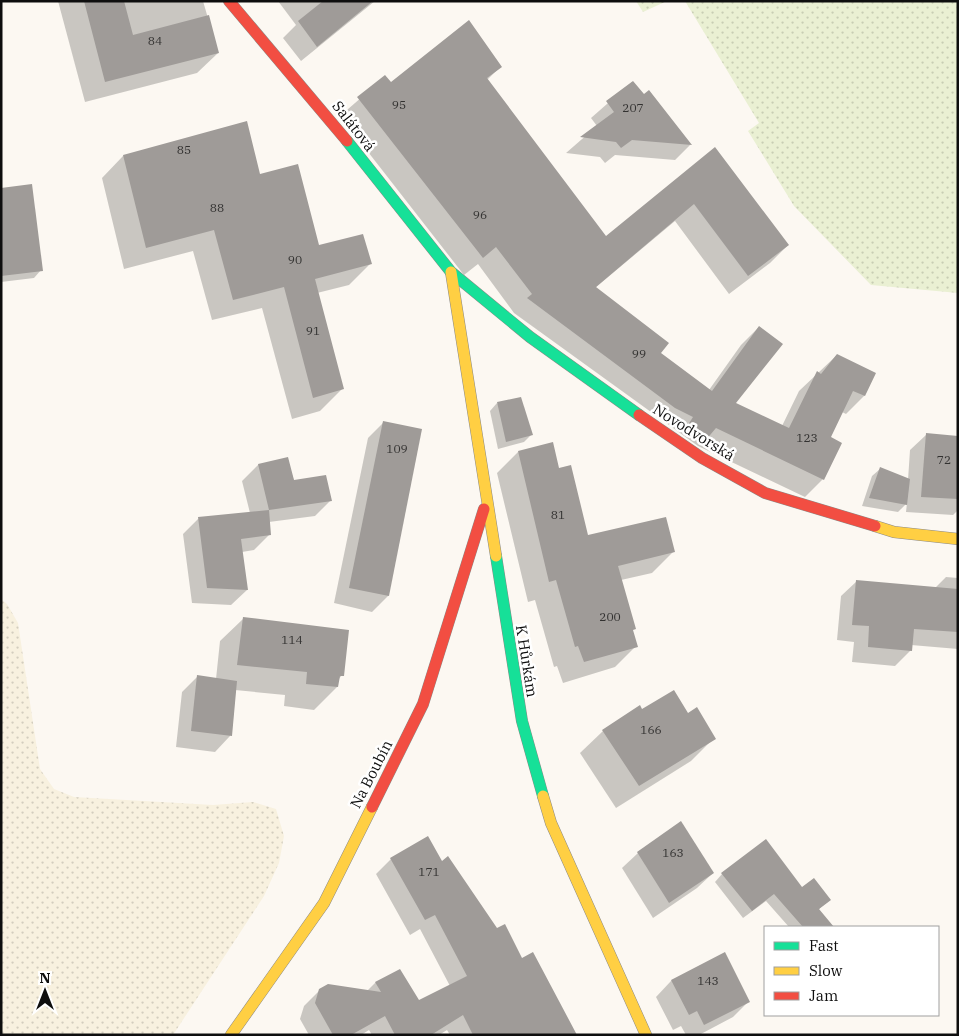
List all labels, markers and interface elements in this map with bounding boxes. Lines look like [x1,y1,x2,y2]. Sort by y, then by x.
house number: 84 [148,33,162,48]
street label: Salátová [328,97,380,155]
house number: 95 [392,97,406,112]
house number: 207 [622,100,644,115]
house number: 85 [177,142,191,157]
house number: 88 [210,200,224,215]
house number: 96 [473,207,487,222]
house number: 90 [288,252,302,267]
house number: 91 [306,323,320,338]
house number: 99 [632,346,646,361]
street label: Novodvorská [650,399,738,465]
house number: 123 [796,430,818,445]
house number: 109 [386,441,408,456]
house number: 72 [937,452,951,467]
house number: 81 [551,507,565,522]
house number: 200 [599,609,621,624]
street label: K Hůrkám [512,623,542,699]
house number: 114 [281,632,303,647]
house number: 166 [640,722,662,737]
street label: Na Boubín [346,736,397,811]
house number: 163 [662,845,684,860]
house number: 171 [418,864,440,879]
legend [764,926,939,1016]
text: Fast [809,936,839,955]
text: Slow [809,961,843,980]
north arrow [20,966,70,1016]
text: N [39,969,51,987]
house number: 143 [697,973,719,988]
text: Jam [809,986,838,1005]

